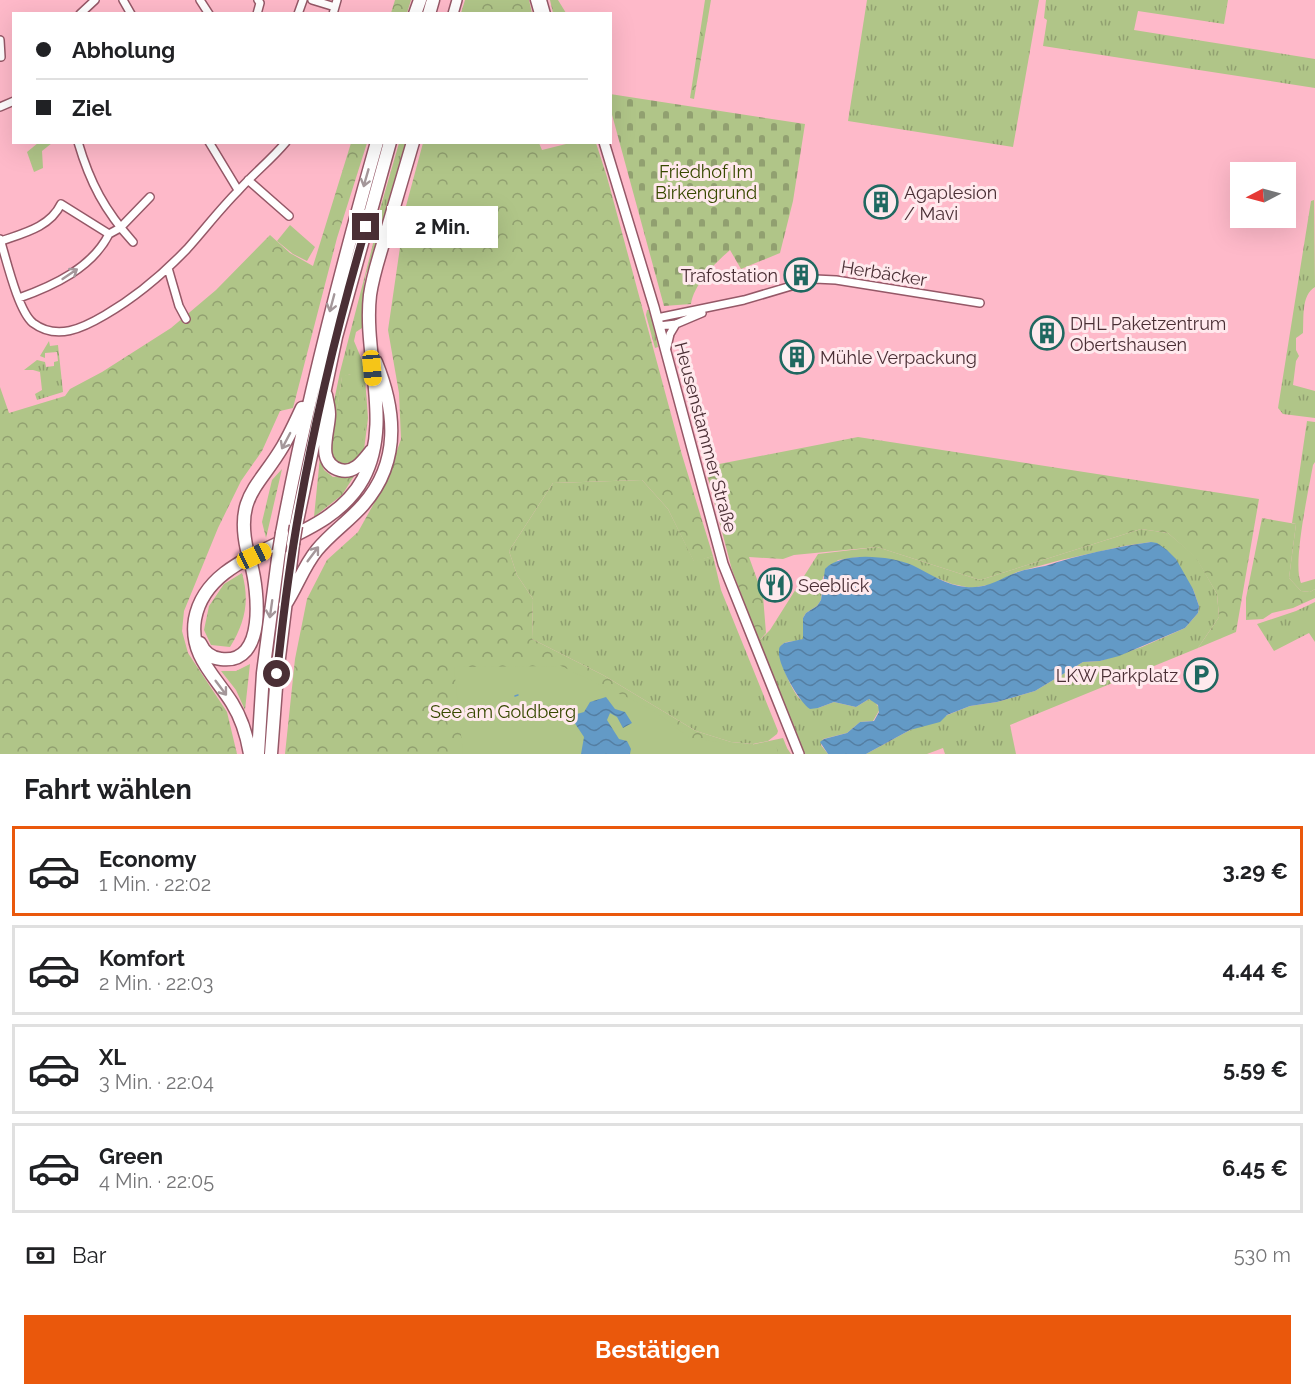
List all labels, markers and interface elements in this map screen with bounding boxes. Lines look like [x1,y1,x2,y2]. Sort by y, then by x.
text: Abholung [72,37,175,63]
text: Ziel [72,95,112,121]
park label: Friedhof Im Birkengrund [655,161,757,203]
north arrow [1230,162,1296,228]
map controls [1230,162,1296,228]
one-way arrow [360,168,372,187]
place label: Agaplesion / Mavi [904,182,997,224]
building icon: Agaplesion / Mavi [863,184,899,220]
callout: 2 Min. [387,206,498,248]
route end [352,213,379,240]
text: 2 Min. [415,215,470,239]
street label: Herbäcker [840,256,929,290]
building icon: Trafostation [783,257,819,293]
place label: Trafostation [681,265,778,286]
one-way arrow [61,268,78,280]
one-way arrow [326,293,337,312]
place label: DHL Paketzentrum Obertshausen [1070,313,1226,355]
building icon: DHL Paketzentrum Obertshausen [1029,315,1065,351]
building icon: Mühle Verpackung [779,339,815,375]
street label: Heusenstammer Straße [670,340,742,535]
place label: Mühle Verpackung [820,347,977,368]
car [361,349,383,387]
one-way arrow [279,431,291,449]
car [234,540,274,572]
one-way arrow [307,547,320,563]
restaurant icon: Seeblick [757,567,793,603]
place label: Seeblick [798,575,870,596]
one-way arrow [265,598,276,618]
parking icon: LKW Parkplatz [1183,657,1219,693]
route start [263,660,290,687]
place label: LKW Parkplatz [1056,665,1178,686]
one-way arrow [215,679,227,695]
park label: See am Goldberg [430,701,576,722]
text: Fahrt wählen [24,774,192,805]
icon: car [27,844,81,898]
text: Economy [99,846,197,872]
text: 3.29 € [1223,858,1288,884]
text: 1 Min. · 22:02 [99,872,211,896]
icon: car [27,943,81,997]
text: Komfort [99,945,185,971]
text: 4.44 € [1223,957,1288,983]
text: 2 Min. · 22:03 [99,971,213,995]
icon: car [27,1042,81,1096]
text: XL [99,1044,126,1070]
text: 5.59 € [1223,1056,1288,1082]
text: 3 Min. · 22:04 [99,1070,214,1094]
icon: car [27,1141,81,1195]
text: Green [99,1143,163,1169]
text: 6.45 € [1222,1155,1288,1181]
text: 4 Min. · 22:05 [99,1169,214,1193]
icon: cash [24,1239,57,1272]
text: Bar [72,1242,106,1268]
text: 530 m [1234,1243,1291,1267]
button: Bestätigen [24,1315,1291,1384]

